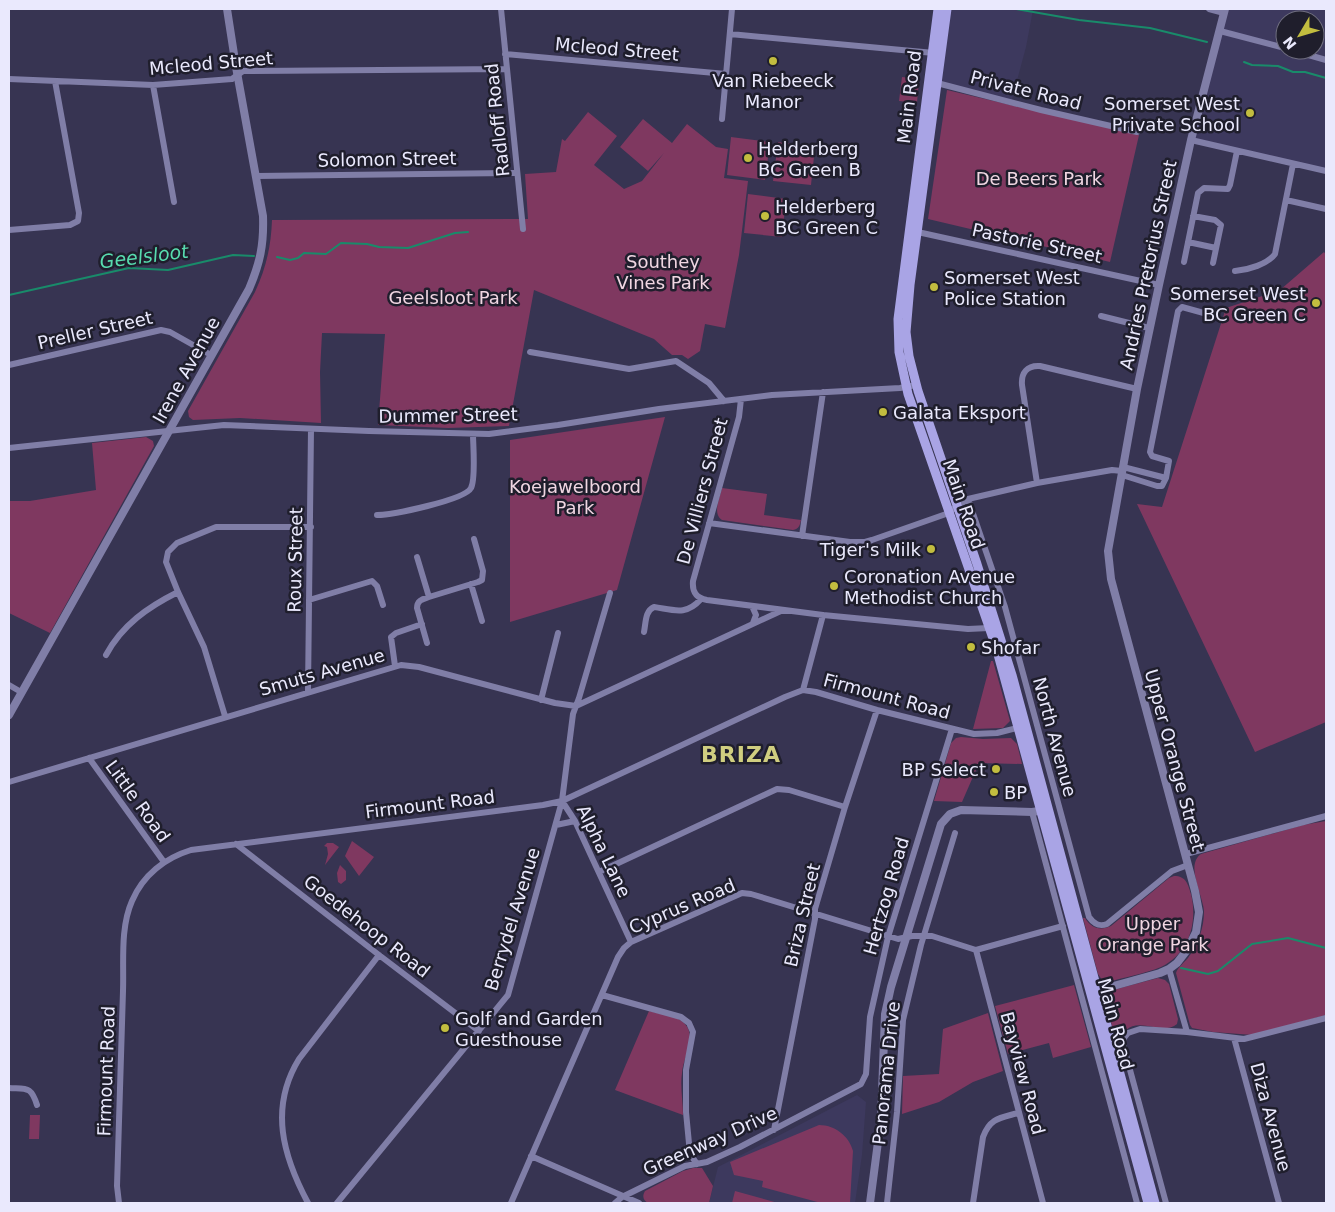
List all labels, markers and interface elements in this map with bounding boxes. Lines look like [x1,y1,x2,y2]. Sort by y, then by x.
north arrow [1275,10,1325,60]
street label: Mcleod Street [554,33,680,65]
text: N [1280,33,1300,53]
street label: Mcleod Street [148,47,274,79]
street label: Main Road [893,49,925,145]
marker: Van Riebeeck Manor [767,55,779,67]
street label: Radloff Road [481,62,513,178]
street label: Private Road [968,66,1084,114]
place label: Van Riebeeck Manor [712,70,834,112]
place label: Somerset West Private School [1104,93,1240,135]
marker: Somerset West Private School [1244,107,1256,119]
place label: Helderberg BC Green B [758,138,861,180]
street label: Solomon Street [317,147,457,171]
marker: Helderberg BC Green B [742,152,754,164]
street label: Andries Pretorius Street [1115,158,1181,372]
park label: De Beers Park [976,168,1103,189]
place label: Helderberg BC Green C [775,196,878,238]
marker: Helderberg BC Green C [759,210,771,222]
street label: Pastorie Street [970,219,1104,267]
water label: Geelsloot [98,239,191,272]
park label: Southey Vines Park [616,251,710,293]
place label: Somerset West Police Station [944,267,1080,309]
marker: Somerset West Police Station [928,281,940,293]
place label: Somerset West BC Green C [1170,283,1306,325]
park label: Geelsloot Park [388,287,518,308]
marker: Somerset West BC Green C [1310,297,1322,309]
street label: Preller Street [35,307,155,353]
street label: Irene Avenue [148,313,224,427]
place label: Galata Eksport [893,402,1026,423]
street label: Dummer Street [378,403,518,427]
marker: Galata Eksport [877,406,889,418]
street label: De Villiers Street [672,415,732,567]
street label: Main Road [939,456,989,552]
park label: Koejawelboord Park [509,476,641,518]
street label: Roux Street [284,507,306,613]
place label: Tiger's Milk [819,539,922,560]
marker: Tiger's Milk [925,543,937,555]
place label: Coronation Avenue Methodist Church [844,566,1015,608]
marker: Coronation Avenue Methodist Church [828,580,840,592]
place label: Shofar [981,637,1040,658]
marker: Shofar [965,641,977,653]
street label: Smuts Avenue [257,644,387,700]
street label: Upper Orange Street [1141,667,1209,853]
street label: Firmount Road [821,669,953,723]
street label: North Avenue [1029,675,1081,799]
district label: BRIZA [701,742,781,767]
street label: Little Road [101,756,175,846]
place label: BP Select [902,759,986,780]
marker: BP Select [990,763,1002,775]
place label: BP [1004,782,1027,803]
street label: Firmount Road [364,786,496,822]
marker: BP [988,786,1000,798]
street label: Alpha Lane [573,801,635,901]
street label: Hertzog Road [859,835,913,957]
street label: Berrydel Avenue [480,845,544,993]
street label: Briza Street [780,861,824,969]
street label: Goedehoop Road [300,870,434,982]
street label: Cyprus Road [626,874,738,938]
park label: Upper Orange Park [1097,913,1209,955]
street label: Main Road [1094,976,1138,1072]
street label: Panorama Drive [868,1000,904,1146]
street label: Firmount Road [93,1005,119,1137]
place label: Golf and Garden Guesthouse [455,1008,603,1050]
street label: Bayview Road [997,1009,1049,1137]
marker: Golf and Garden Guesthouse [439,1022,451,1034]
street label: Diza Avenue [1246,1060,1296,1174]
street label: Greenway Drive [640,1102,780,1180]

